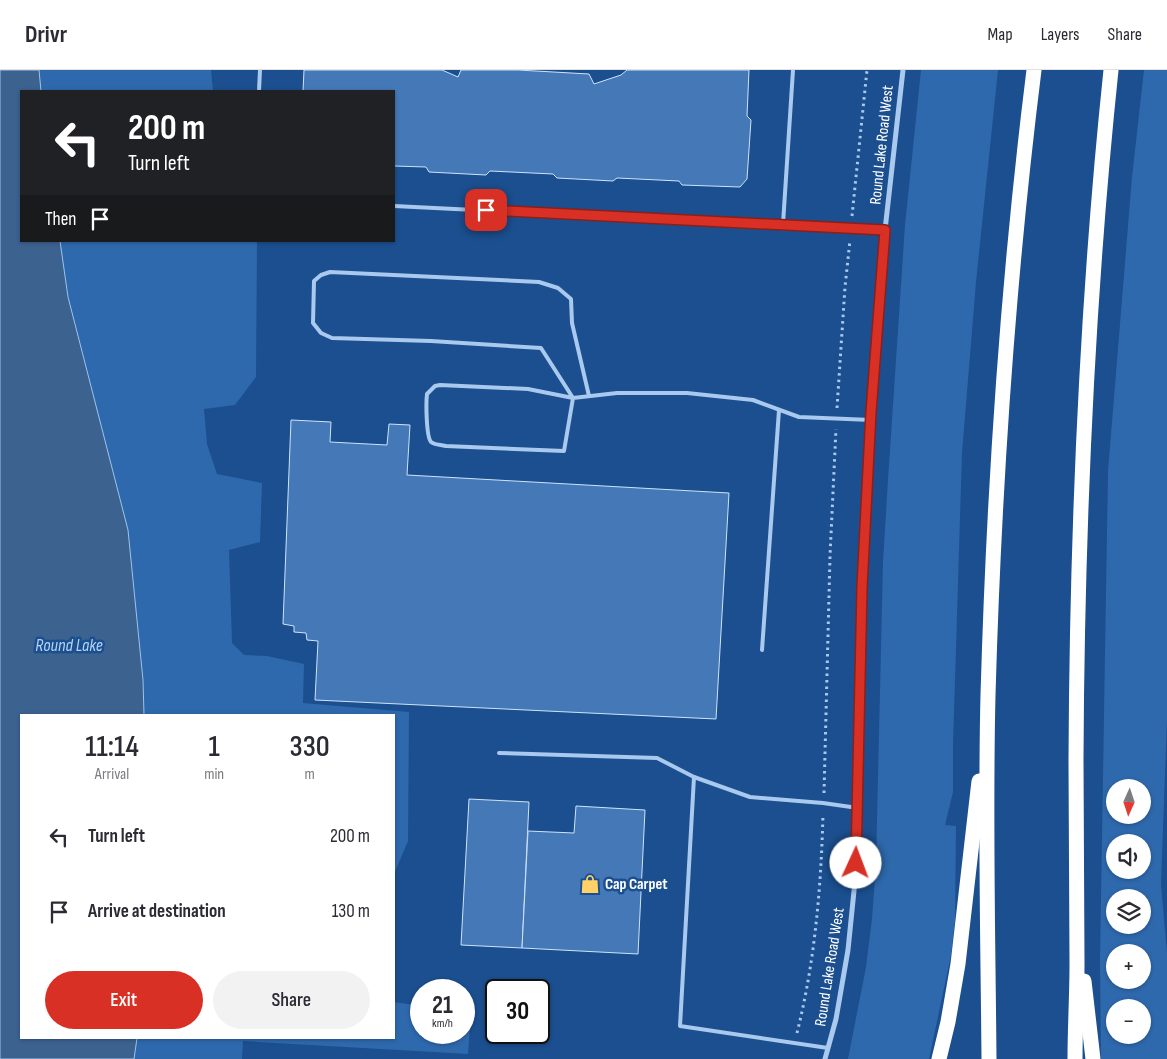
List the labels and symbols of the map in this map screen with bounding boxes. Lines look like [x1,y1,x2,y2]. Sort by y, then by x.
street label: Round Lake Road West [866,84,898,206]
pin [465,189,507,231]
water label: Round Lake [35,635,103,656]
north arrow [1106,779,1151,824]
position arrow [829,836,881,888]
shop icon: Cap Carpet [579,873,601,895]
place label: Cap Carpet [605,875,668,894]
street label: Round Lake Road West [811,906,849,1028]
speed limit sign: 30 [485,979,550,1044]

